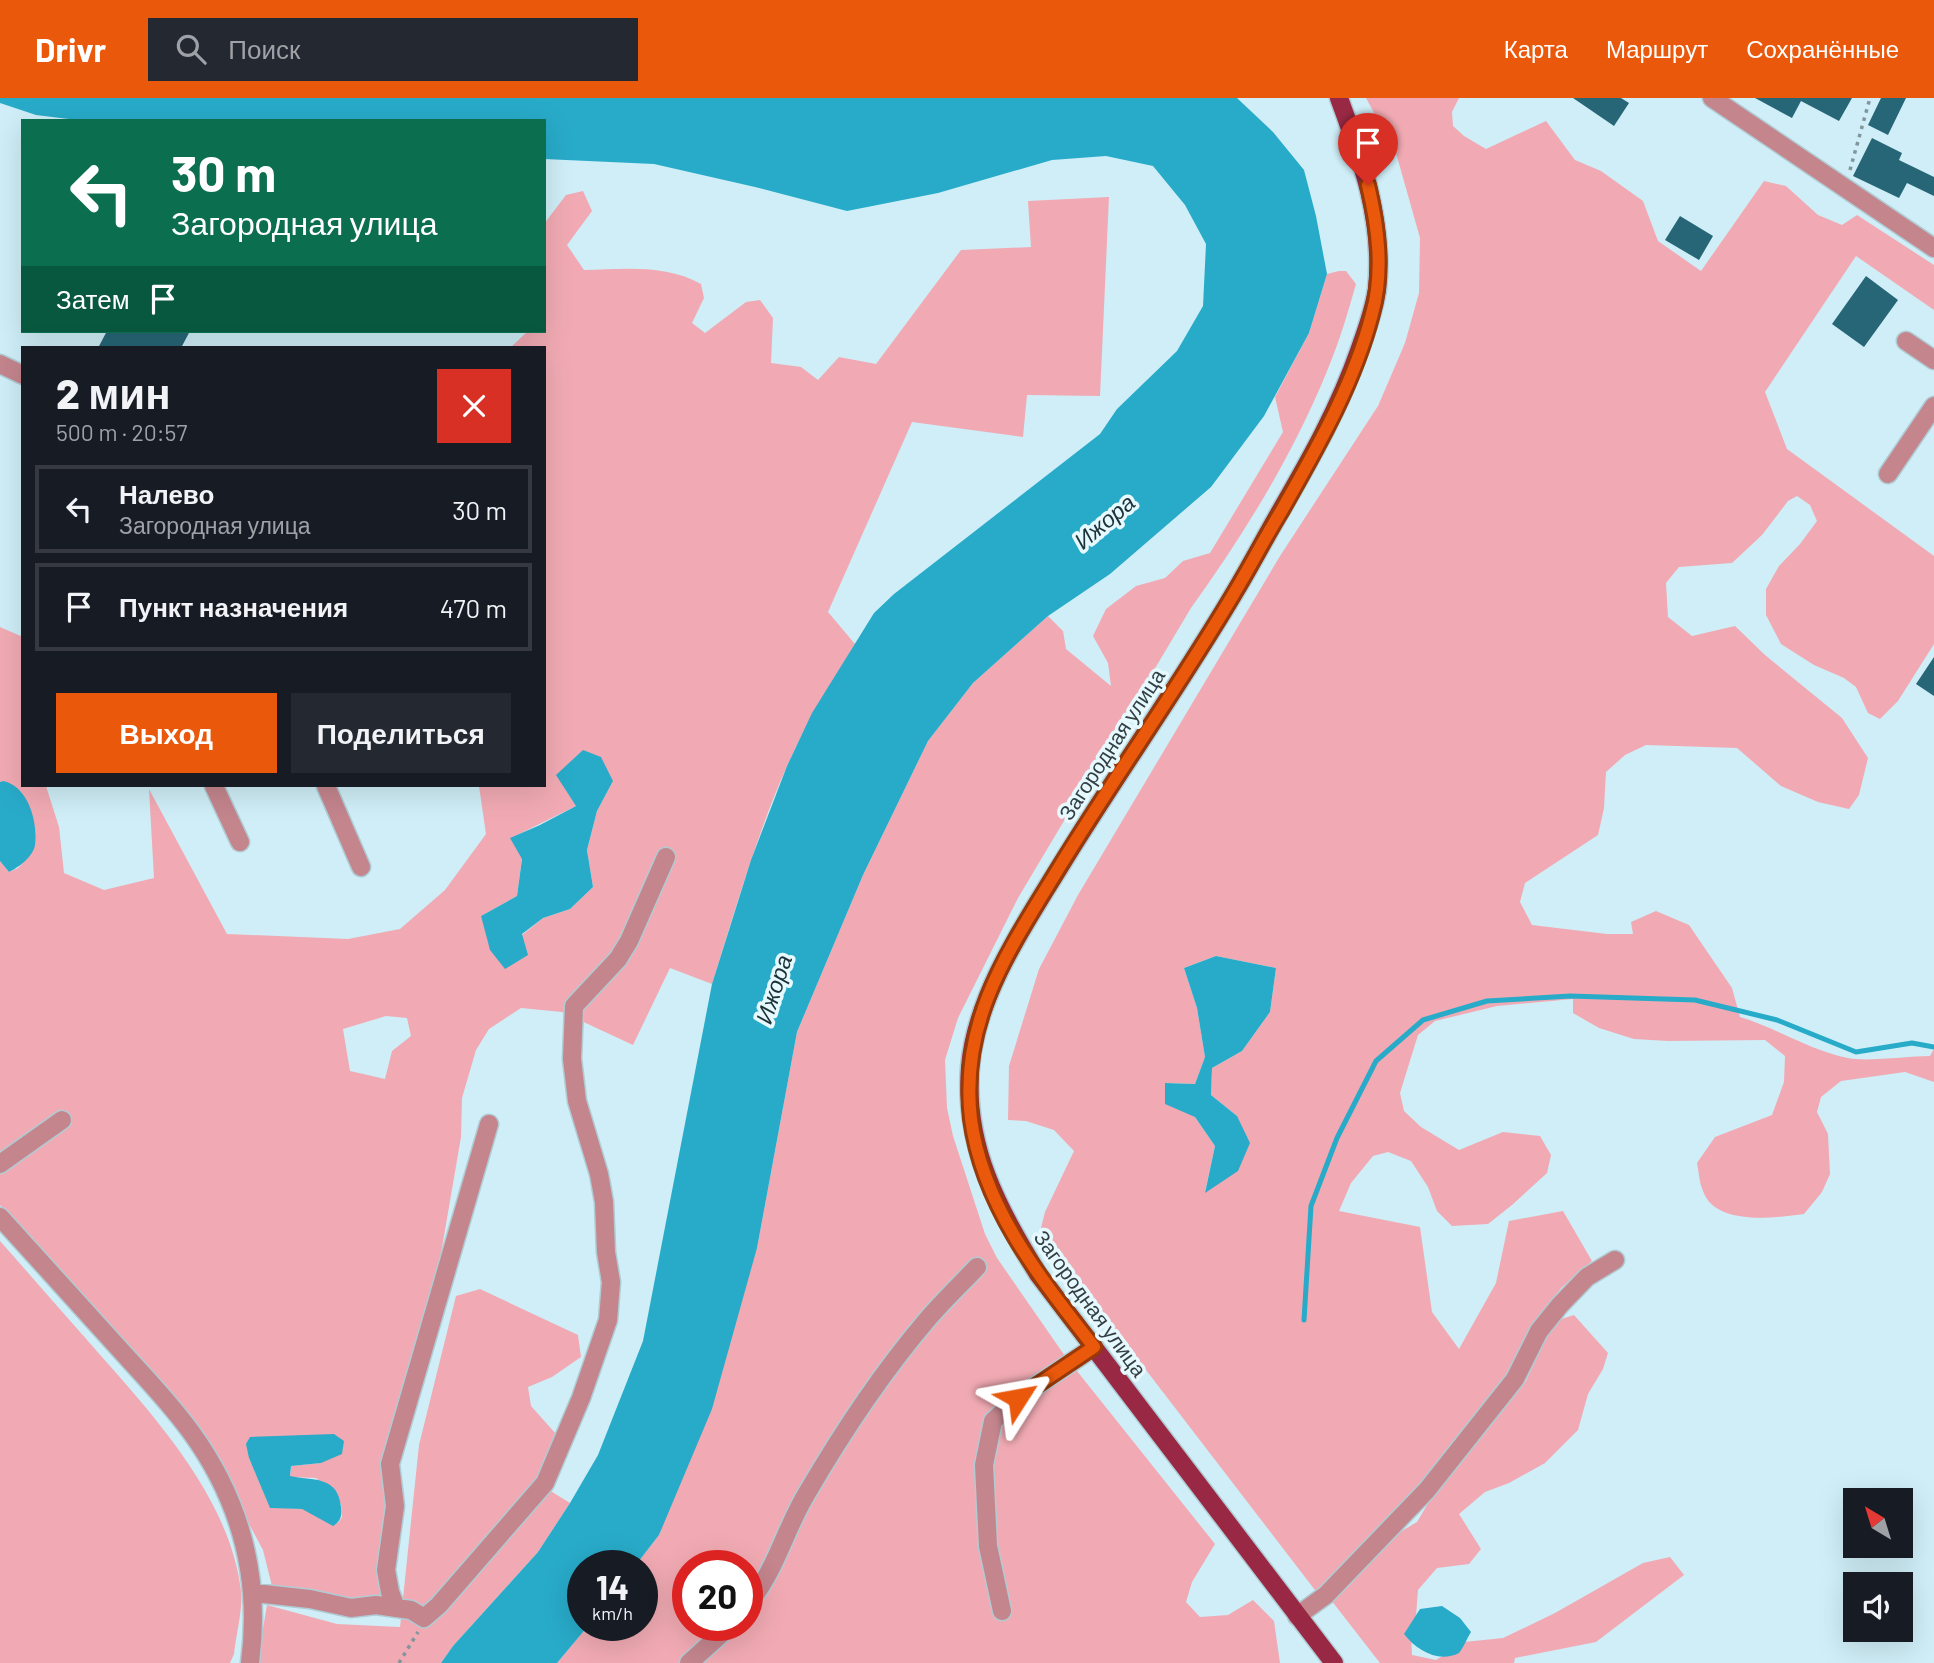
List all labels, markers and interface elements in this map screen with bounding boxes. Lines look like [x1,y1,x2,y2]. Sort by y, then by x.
search box [148,18,638,81]
text: Drivr [35,29,106,69]
icon: search [172,30,210,68]
text: Поиск [228,33,300,64]
text: Карта [1504,34,1568,63]
text: Маршрут [1606,34,1708,63]
text: Сохранённые [1746,34,1899,63]
pin [1338,113,1398,185]
icon: arrive [1349,124,1387,162]
text: 30 m [171,143,276,202]
icon: left [56,147,147,238]
text: Загородная улица [171,203,438,241]
icon: arrive [144,280,182,318]
text: Затем [56,283,130,314]
text: 2 мин [56,367,171,417]
button: close [437,369,511,443]
text: 500 m · 20:57 [56,418,187,446]
text: Налево [119,478,214,509]
water label: Ижора [1068,488,1140,554]
icon: left [60,490,98,528]
text: 30 m [452,494,507,525]
text: Загородная улица [119,511,311,539]
icon: arrive [60,588,98,626]
text: Пункт назначения [119,591,348,622]
text: 470 m [440,592,507,623]
street label: Загородная улица [1053,664,1169,824]
button: Выход [56,693,277,773]
button: Поделиться [291,693,511,773]
water label: Ижора [749,951,797,1027]
street label: Загородная улица [1029,1225,1153,1381]
position arrow [981,1361,1055,1435]
north arrow [1843,1488,1913,1558]
map controls [1843,1488,1913,1642]
speed limit sign: 20 [672,1550,763,1641]
text: 14 [596,1565,629,1607]
button: sound [1843,1572,1913,1642]
text: km/h [592,1602,633,1624]

